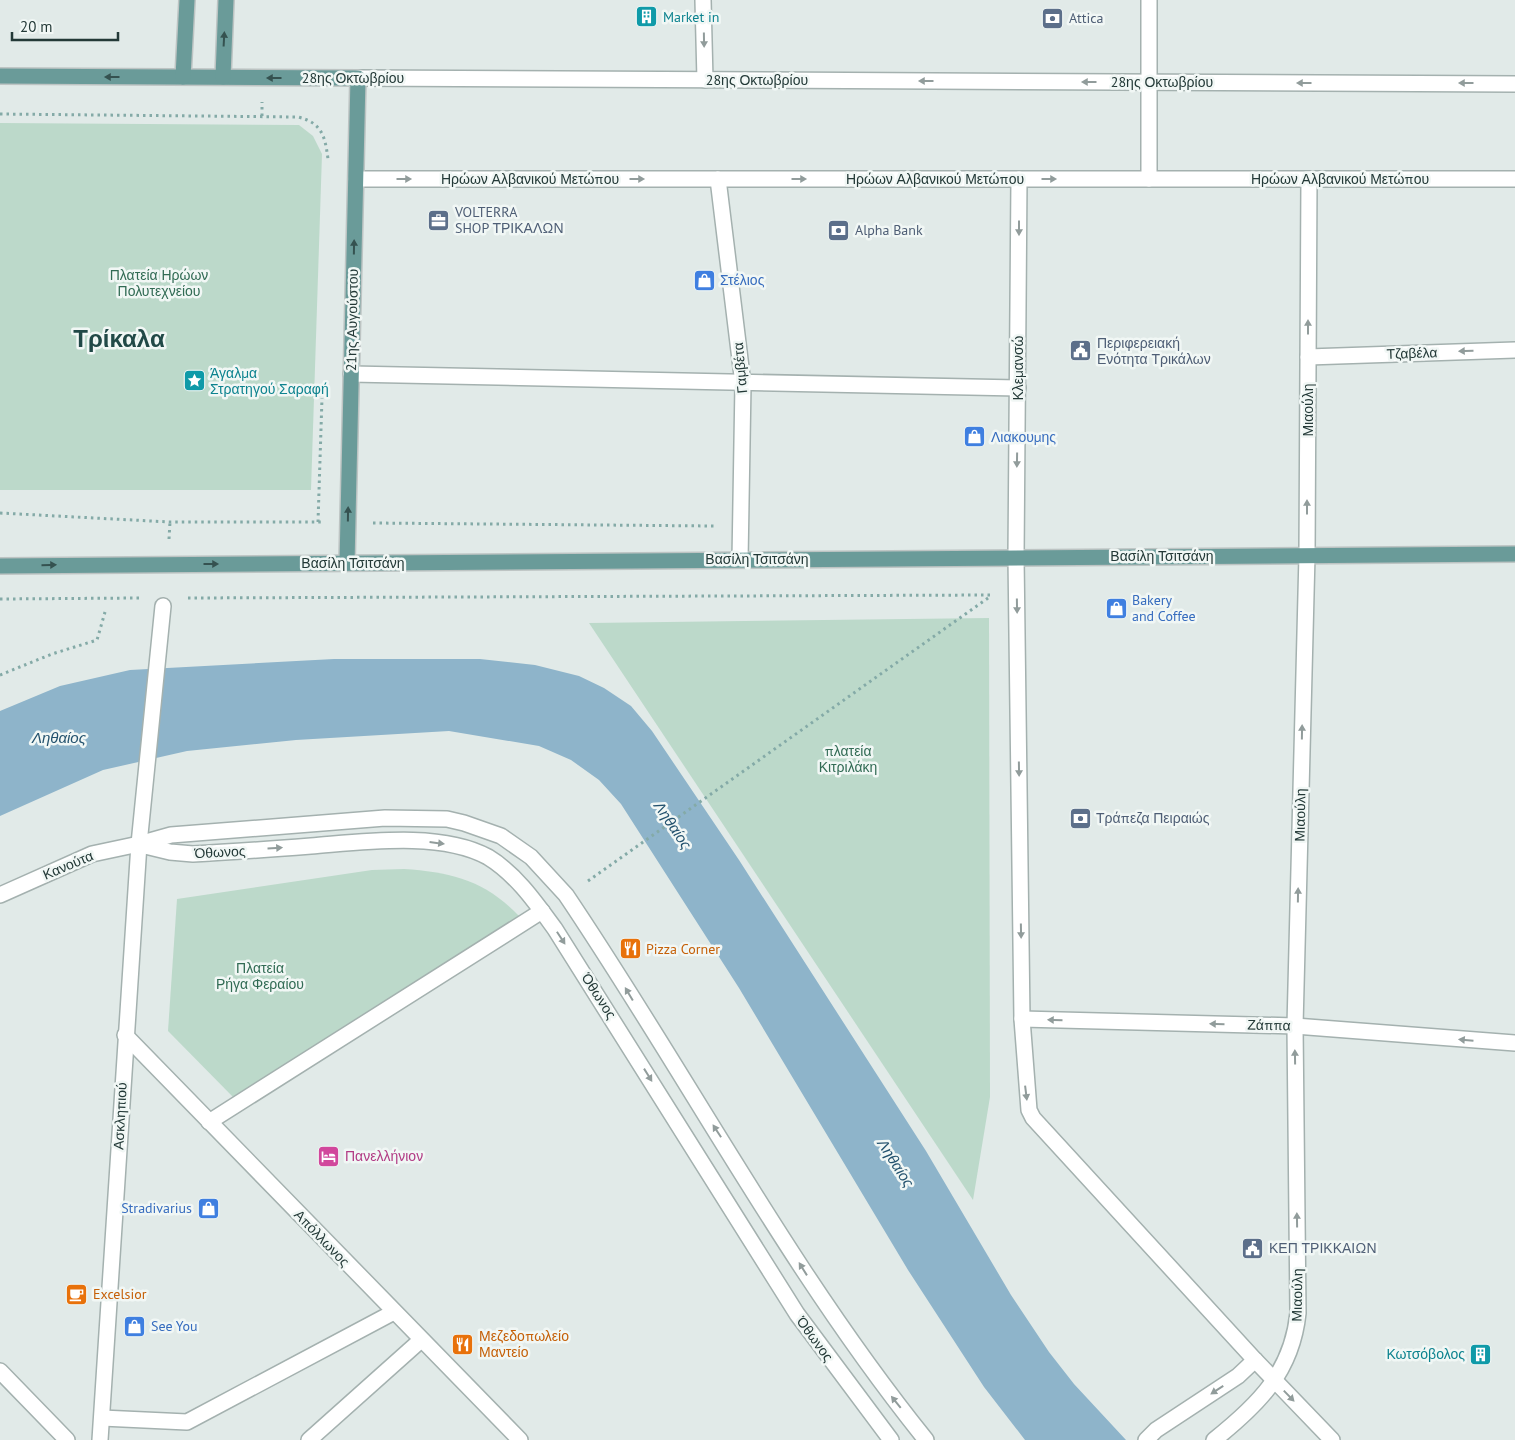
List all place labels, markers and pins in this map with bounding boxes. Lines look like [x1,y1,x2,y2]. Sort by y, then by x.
building icon: Market in [635,5,659,29]
bank icon: Attica [1041,6,1065,30]
place label: Market in [663,8,719,26]
place label: Attica [1069,9,1104,27]
place label: VOLTERRA SHOP ΤΡΙΚΑΛΩΝ [454,203,564,237]
office icon: VOLTERRA SHOP ΤΡΙΚΑΛΩΝ [427,208,451,232]
bank icon: Alpha Bank [827,218,851,242]
place label: Alpha Bank [855,221,923,239]
shop icon: Στέλιος [692,268,716,292]
place label: Στέλιος [720,271,765,289]
place label: Περιφερειακή Ενότητα Τρικάλων [1097,334,1211,368]
public building icon: Περιφερειακή Ενότητα Τρικάλων [1069,339,1093,363]
place label: Άγαλμα Στρατηγού Σαραφή [210,364,329,398]
place icon: Άγαλμα Στρατηγού Σαραφή [182,369,206,393]
shop icon: Λιακουμης [963,425,987,449]
place label: Λιακουμης [991,428,1056,446]
place label: Bakery and Coffee [1132,591,1196,625]
shop icon: Bakery and Coffee [1104,596,1128,620]
bank icon: Τράπεζα Πειραιώς [1068,806,1092,830]
place label: Τράπεζα Πειραιώς [1096,809,1210,827]
restaurant icon: Pizza Corner [618,937,642,961]
place label: Pizza Corner [646,940,720,958]
hotel icon: Πανελλήνιον [317,1144,341,1168]
place label: Πανελλήνιον [345,1147,423,1165]
shop icon: Stradivarius [196,1196,220,1220]
place label: Stradivarius [121,1199,192,1217]
public building icon: ΚΕΠ ΤΡΙΚΚΑΙΩΝ [1241,1236,1265,1260]
place label: ΚΕΠ ΤΡΙΚΚΑΙΩΝ [1269,1239,1377,1257]
cafe icon: Excelsior [65,1282,89,1306]
place label: Excelsior [93,1285,147,1303]
shop icon: See You [123,1314,147,1338]
place label: See You [151,1317,198,1335]
place label: Μεζεδοπωλείο Μαντείο [479,1327,569,1361]
restaurant icon: Μεζεδοπωλείο Μαντείο [451,1332,475,1356]
building icon: Κωτσόβολος [1469,1342,1493,1366]
place label: Κωτσόβολος [1386,1345,1465,1363]

